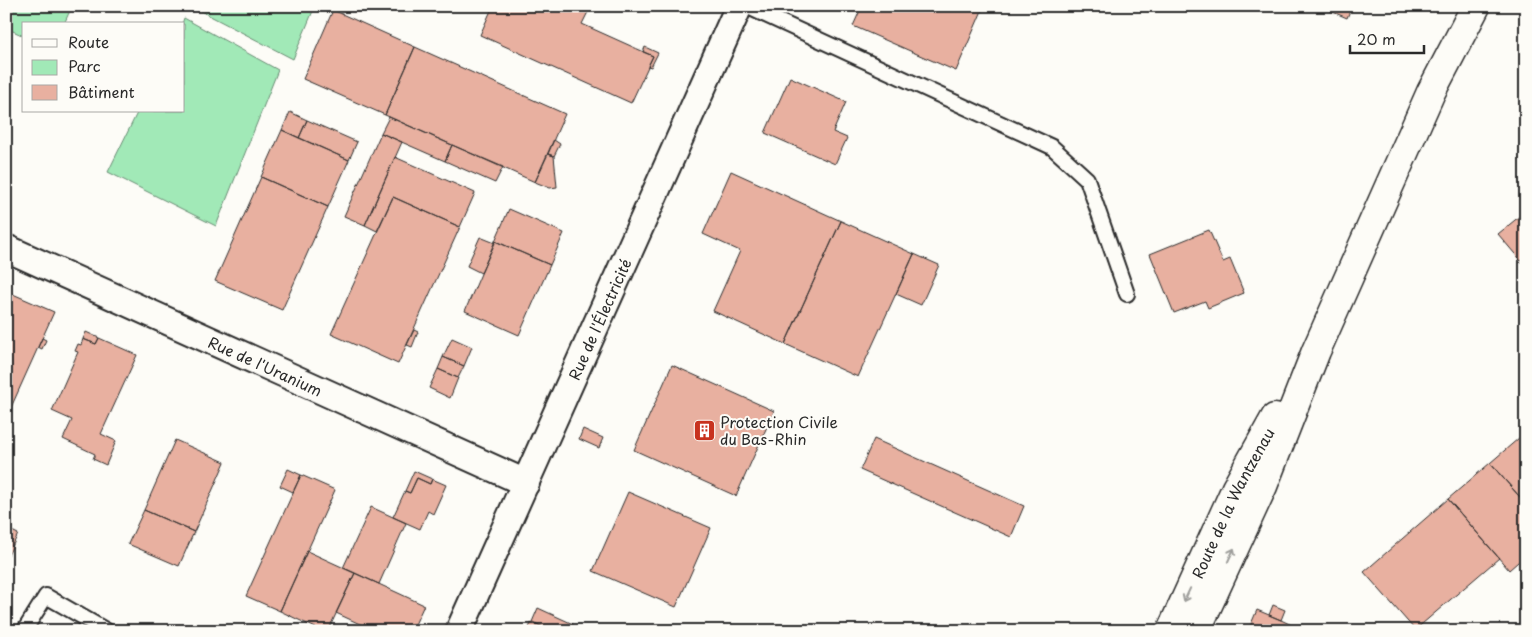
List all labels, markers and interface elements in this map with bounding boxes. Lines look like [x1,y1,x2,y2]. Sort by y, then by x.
legend [22,22,185,112]
scale bar [1350,22,1423,54]
text: 20 m [1357,27,1396,50]
text: Route [68,30,109,53]
text: Parc [68,54,101,77]
text: Bâtiment [68,80,135,103]
street label: Rue de l'Électricité [562,254,636,383]
street label: Rue de l'Uranium [205,330,326,401]
place label: Protection Civile du Bas-Rhin [720,410,838,450]
building icon: Protection Civile du Bas-Rhin [692,418,716,442]
street label: Route de la Wantzenau [1185,423,1279,582]
one-way arrow [1227,548,1237,563]
one-way arrow [1182,587,1192,602]

